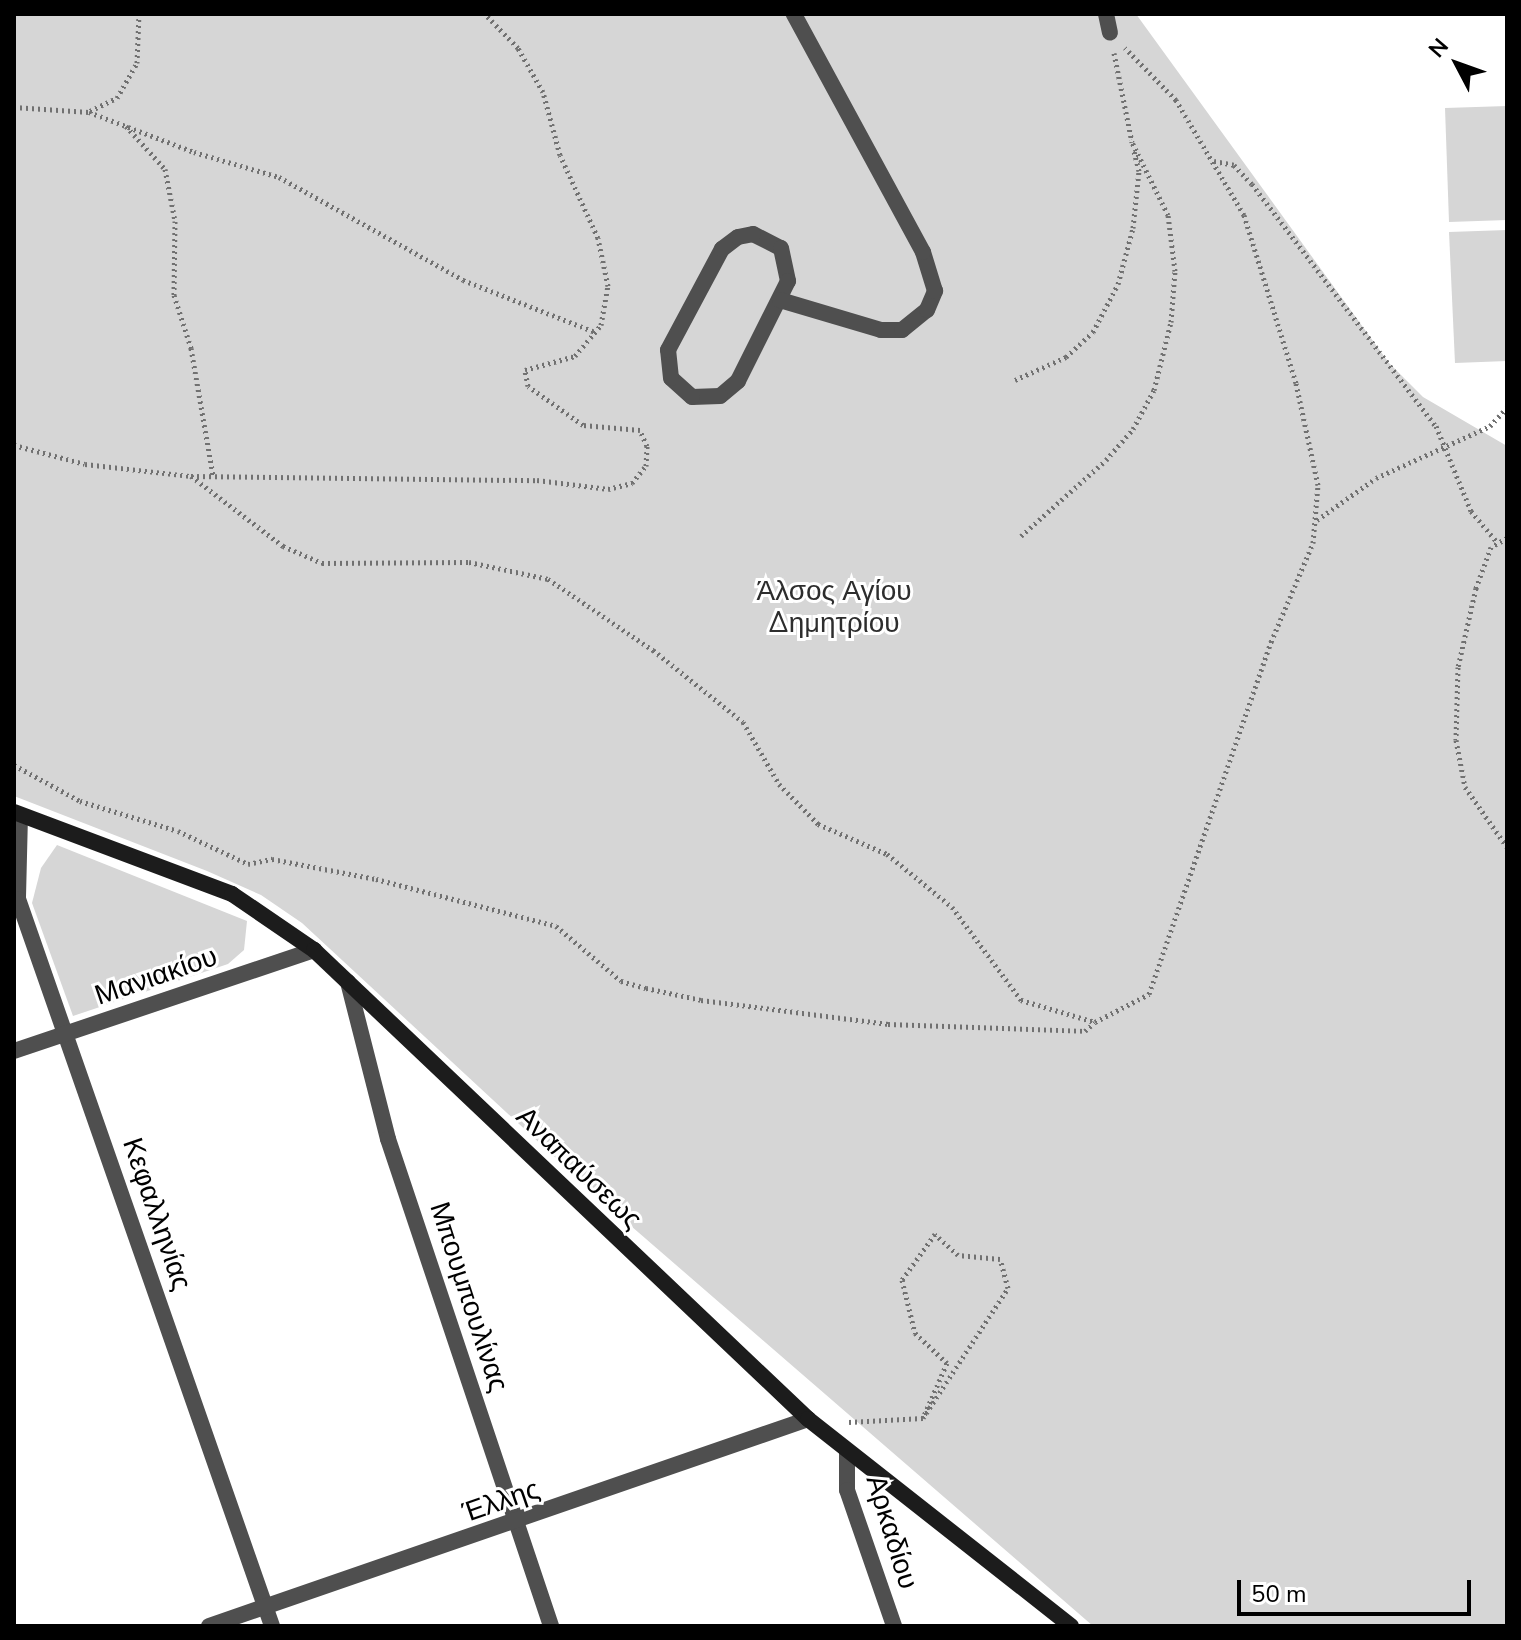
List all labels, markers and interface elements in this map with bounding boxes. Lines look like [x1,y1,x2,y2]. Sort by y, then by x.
north arrow [1417,24,1497,104]
text: N [1422,32,1456,64]
park label: Άλσος Αγίου Δημητρίου [756,574,912,640]
street label: Μανιακίου [90,939,222,1013]
street label: Αναπαύσεως [509,1100,649,1236]
street label: Κεφαλληνίας [115,1133,199,1295]
street label: Μπουμπουλίνας [422,1198,516,1396]
street label: Αρκαδίου [859,1471,925,1593]
street label: Έλλης [458,1472,544,1530]
scale bar [1241,1564,1475,1614]
text: 50 m [1251,1578,1307,1610]

